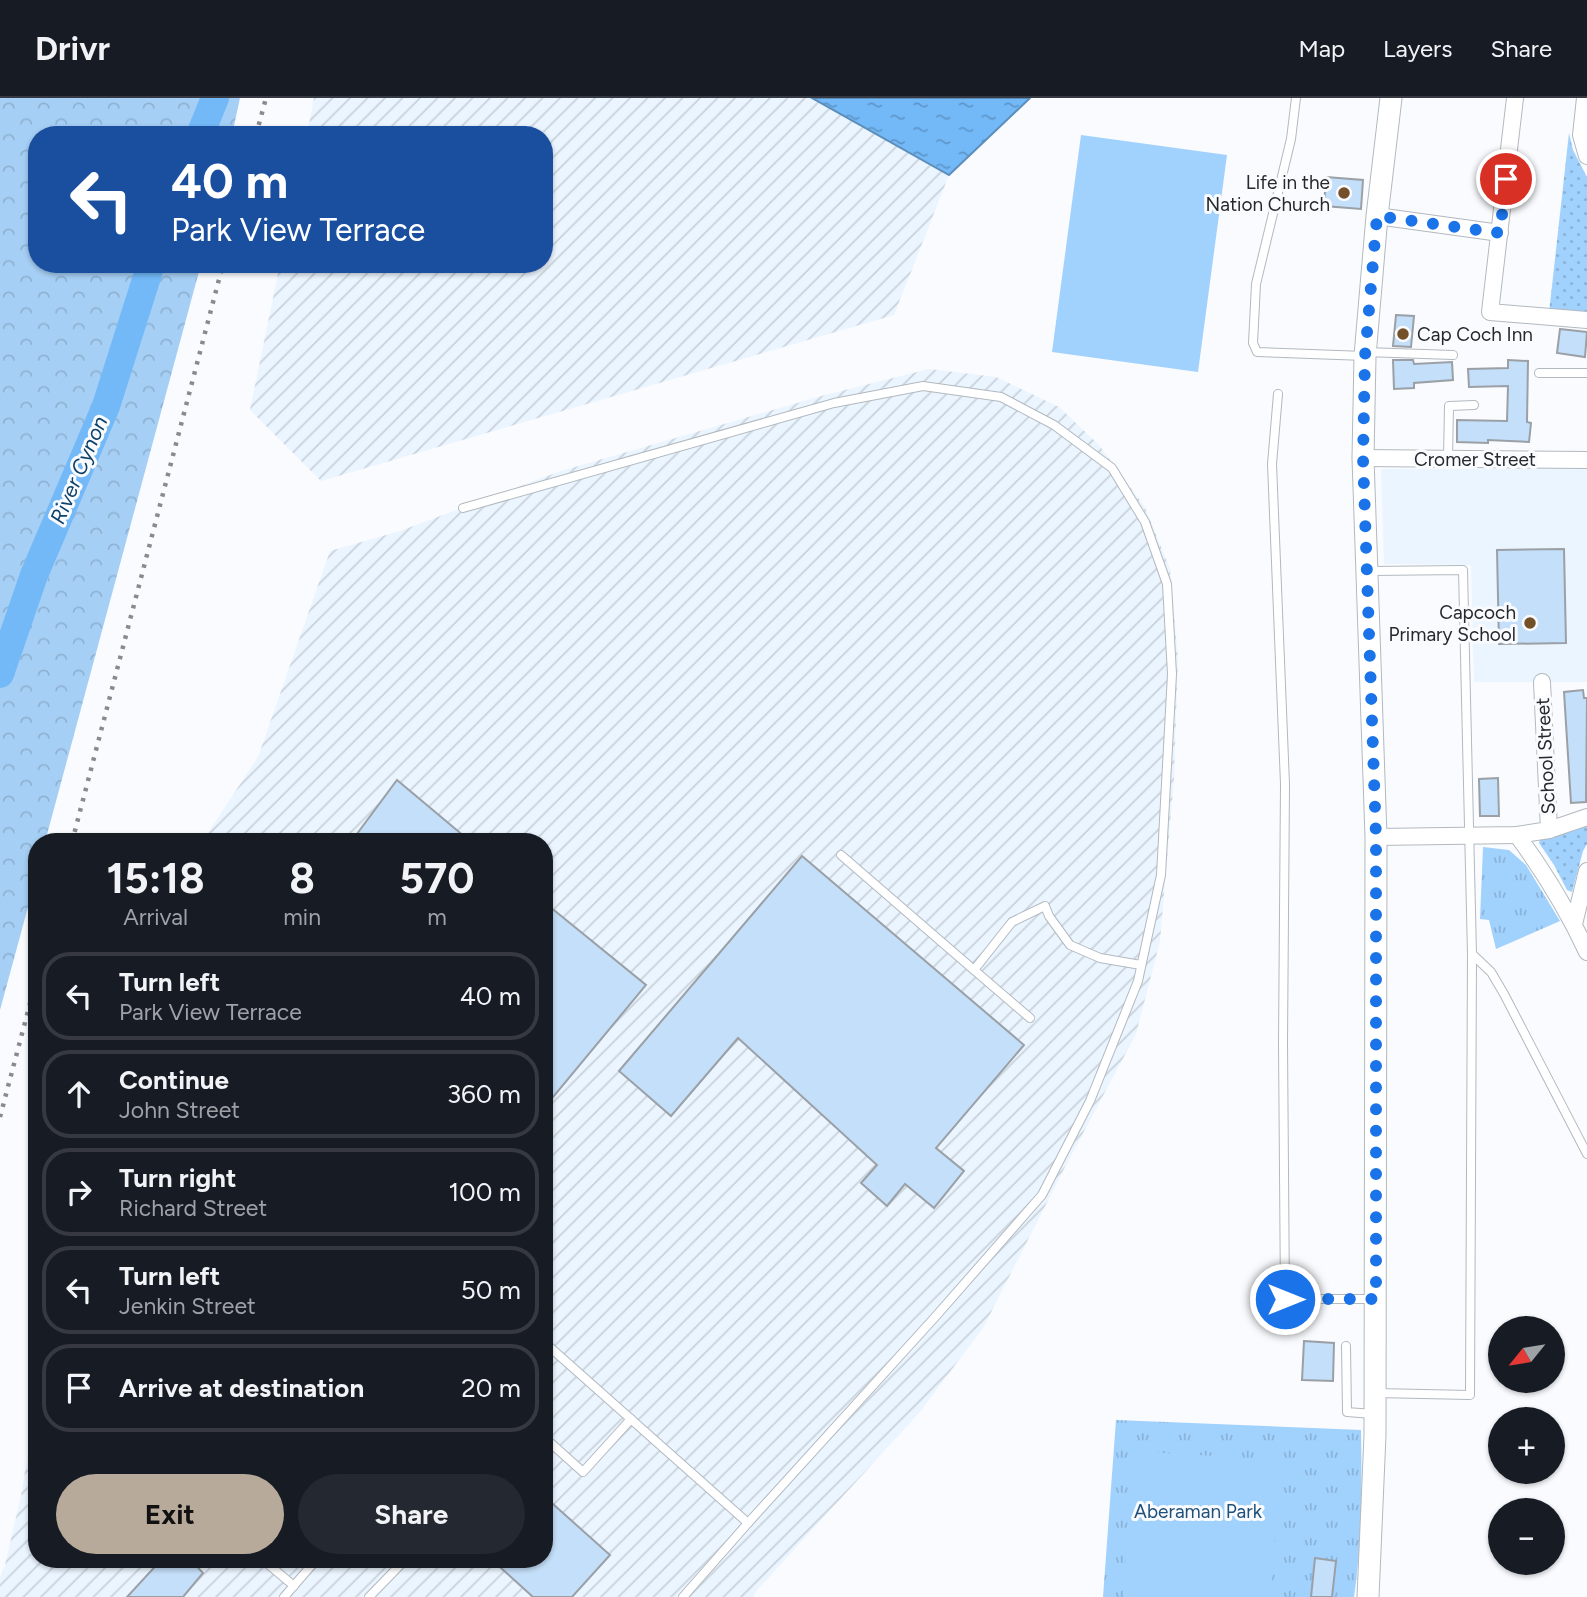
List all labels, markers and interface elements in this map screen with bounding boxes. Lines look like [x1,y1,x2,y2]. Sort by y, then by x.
text: Drivr [35,29,110,68]
text: Map [1298,34,1345,63]
text: Layers [1383,34,1452,63]
text: Share [1490,34,1552,63]
pin [1476,149,1536,209]
text: 40 m [171,151,288,210]
icon: left [56,154,147,245]
icon: arrive [1487,160,1525,198]
place label: Life in the Nation Church [1205,171,1330,216]
marker: Life in the Nation Church [1336,185,1352,201]
text: Park View Terrace [171,211,425,249]
place label: Cap Coch Inn [1417,323,1533,346]
marker: Cap Coch Inn [1395,326,1411,342]
water label: River Cynon [45,412,113,527]
street label: Cromer Street [1414,448,1536,471]
place label: Capcoch Primary School [1389,601,1516,646]
marker: Capcoch Primary School [1522,615,1538,631]
street label: School Street [1531,697,1560,815]
text: 15:18 [107,853,205,904]
text: 8 [289,853,315,904]
text: 570 [400,853,474,904]
text: Arrival [123,903,188,931]
text: min [283,903,321,931]
text: m [427,903,447,931]
text: Turn left [119,966,220,998]
icon: left [60,977,98,1015]
text: 40 m [460,980,521,1012]
text: Park View Terrace [119,998,302,1026]
text: Continue [119,1064,229,1096]
icon: ahead [60,1075,98,1113]
text: 360 m [447,1078,521,1110]
text: John Street [119,1096,240,1124]
text: Turn right [119,1162,236,1194]
icon: right [60,1173,98,1211]
text: 100 m [448,1176,521,1208]
text: Richard Street [119,1194,267,1222]
text: Turn left [119,1260,220,1292]
position arrow [1248,1262,1322,1336]
icon: left [60,1271,98,1309]
text: 50 m [461,1274,521,1306]
text: Jenkin Street [119,1292,256,1320]
north arrow [1488,1316,1564,1393]
map controls [1488,1316,1565,1575]
icon: arrive [60,1369,98,1407]
text: Arrive at destination [119,1372,364,1404]
text: 20 m [461,1372,521,1404]
button: + [1488,1407,1565,1484]
button: Exit [56,1474,284,1554]
button: Share [298,1474,525,1554]
button: − [1488,1498,1565,1575]
park label: Aberaman Park [1134,1500,1263,1523]

